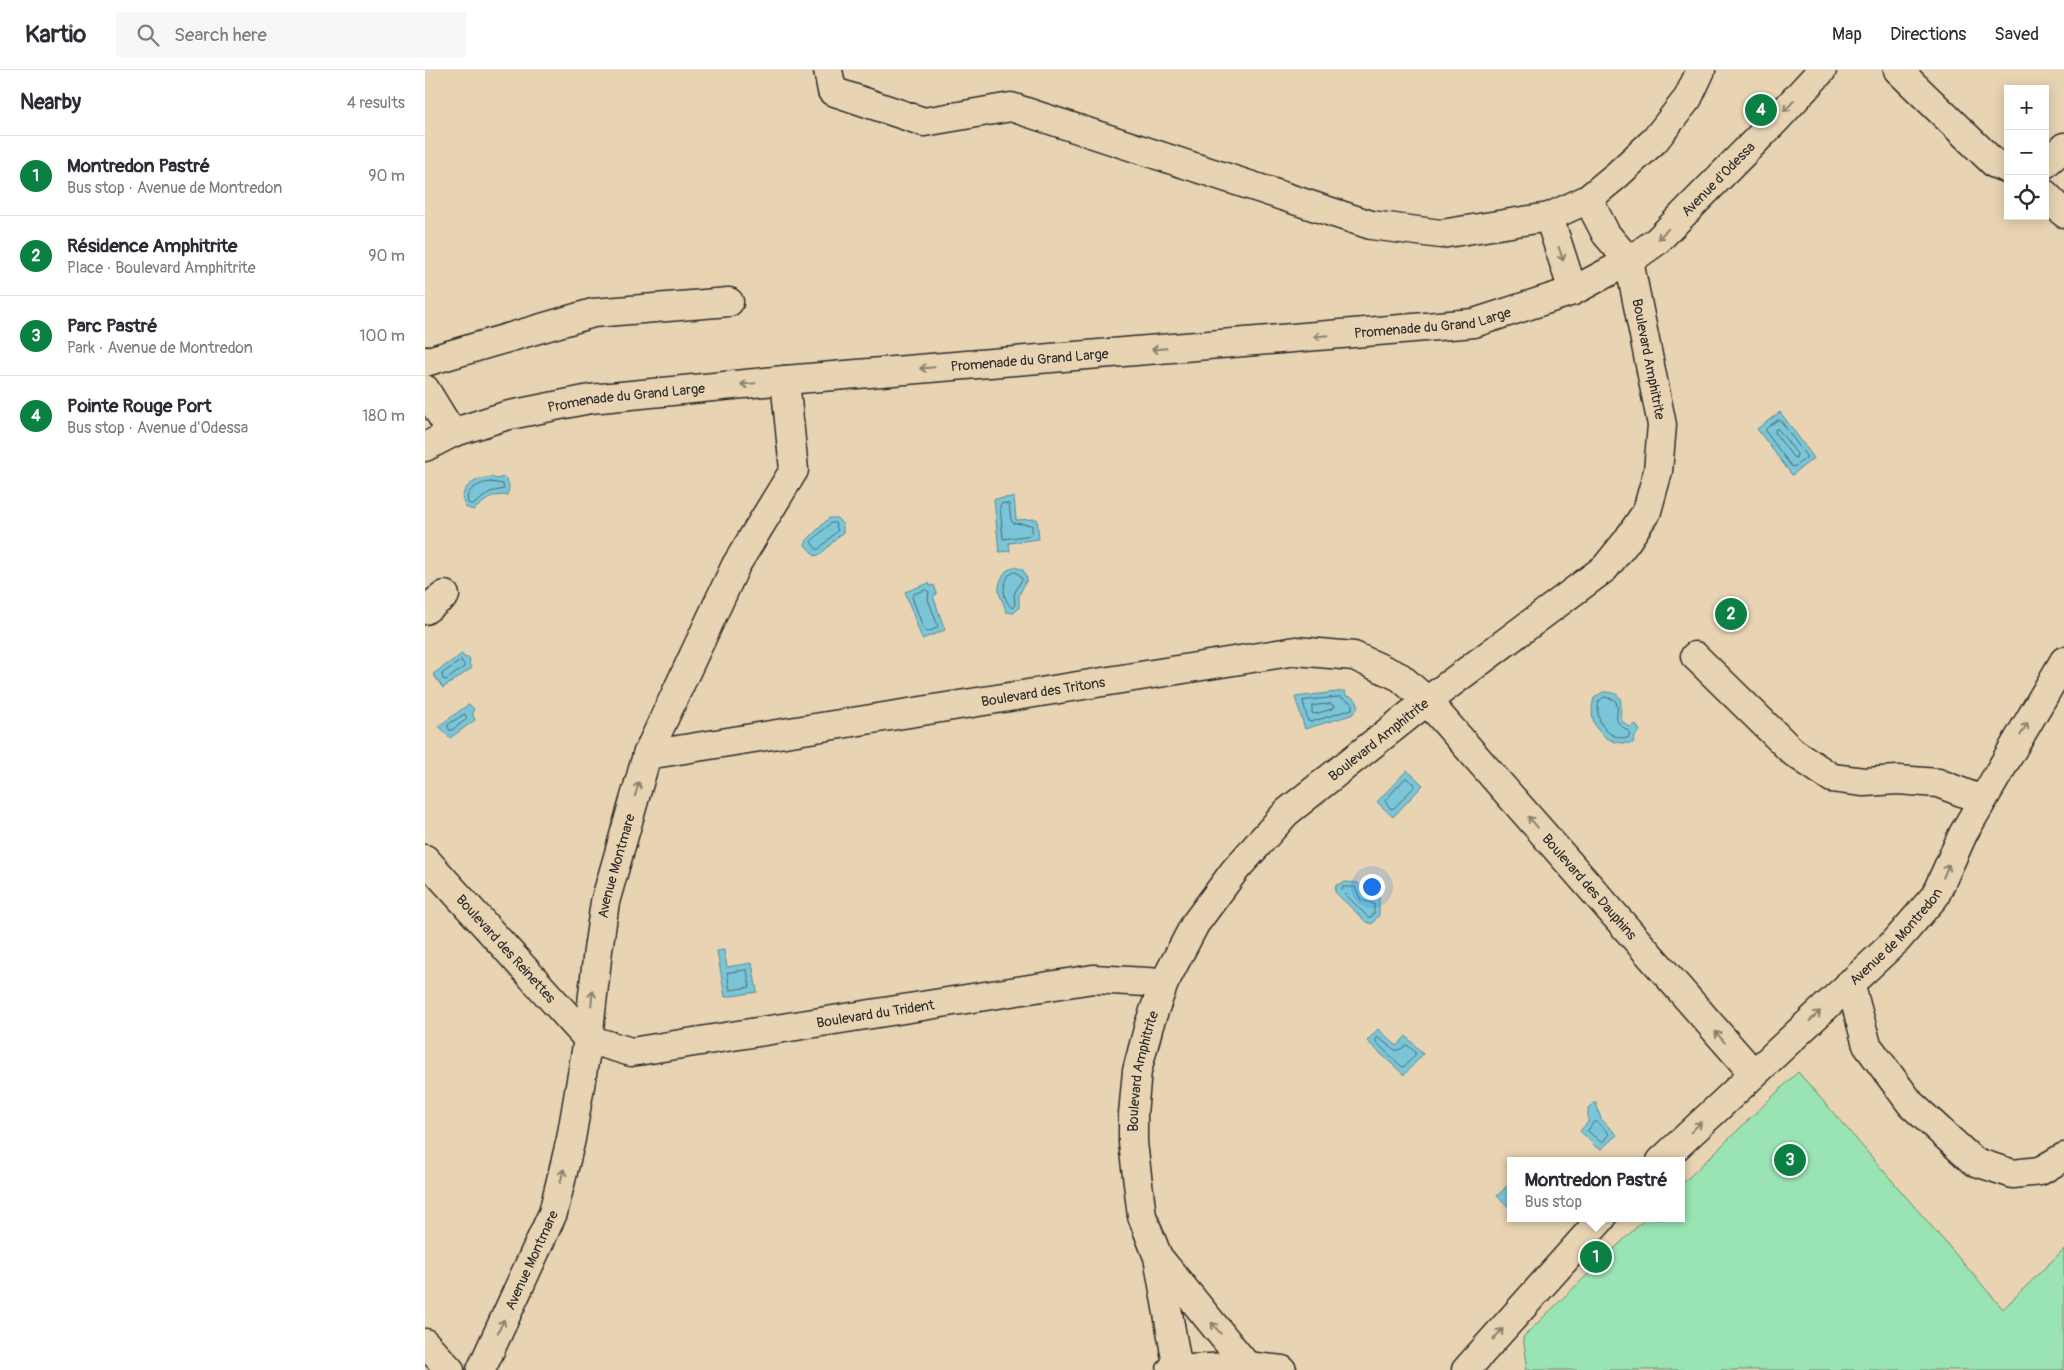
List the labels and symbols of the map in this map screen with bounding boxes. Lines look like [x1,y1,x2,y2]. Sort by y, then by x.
pin: 4 [1745,91,1777,129]
one-way arrow [1783,99,1795,112]
street label: Avenue d'Odessa [1678,139,1759,220]
one-way arrow [1657,228,1669,241]
one-way arrow [1556,246,1566,262]
street label: Boulevard Amphitrite [1628,297,1669,421]
street label: Promenade du Grand Large [1354,304,1513,342]
one-way arrow [1313,331,1329,340]
one-way arrow [1151,344,1167,354]
street label: Promenade du Grand Large [950,345,1109,375]
one-way arrow [919,364,935,373]
one-way arrow [740,379,756,389]
street label: Promenade du Grand Large [546,380,706,416]
pin: 2 [1715,595,1747,633]
street label: Boulevard des Tritons [980,674,1107,710]
street label: Boulevard Amphitrite [1325,695,1432,785]
one-way arrow [2020,722,2030,736]
one-way arrow [633,781,643,797]
street label: Avenue Montmare [595,812,639,919]
one-way arrow [1527,816,1539,829]
street label: Boulevard des Dauphins [1538,831,1641,944]
one-way arrow [1942,864,1952,879]
your location [1359,874,1385,900]
street label: Avenue de Montredon [1846,886,1946,989]
street label: Boulevard des Reinettes [453,891,560,1007]
one-way arrow [588,991,597,1007]
street label: Boulevard du Trident [815,996,936,1032]
street label: Boulevard Amphitrite [1125,1009,1162,1132]
one-way arrow [1809,1010,1822,1022]
one-way arrow [1715,1030,1726,1043]
one-way arrow [1690,1121,1703,1133]
pin: 3 [1774,1141,1806,1179]
one-way arrow [558,1168,567,1184]
street label: Avenue Montmare [502,1208,562,1313]
pin: 1 [1580,1238,1612,1276]
one-way arrow [497,1319,506,1334]
one-way arrow [1211,1322,1222,1335]
one-way arrow [1493,1327,1504,1340]

